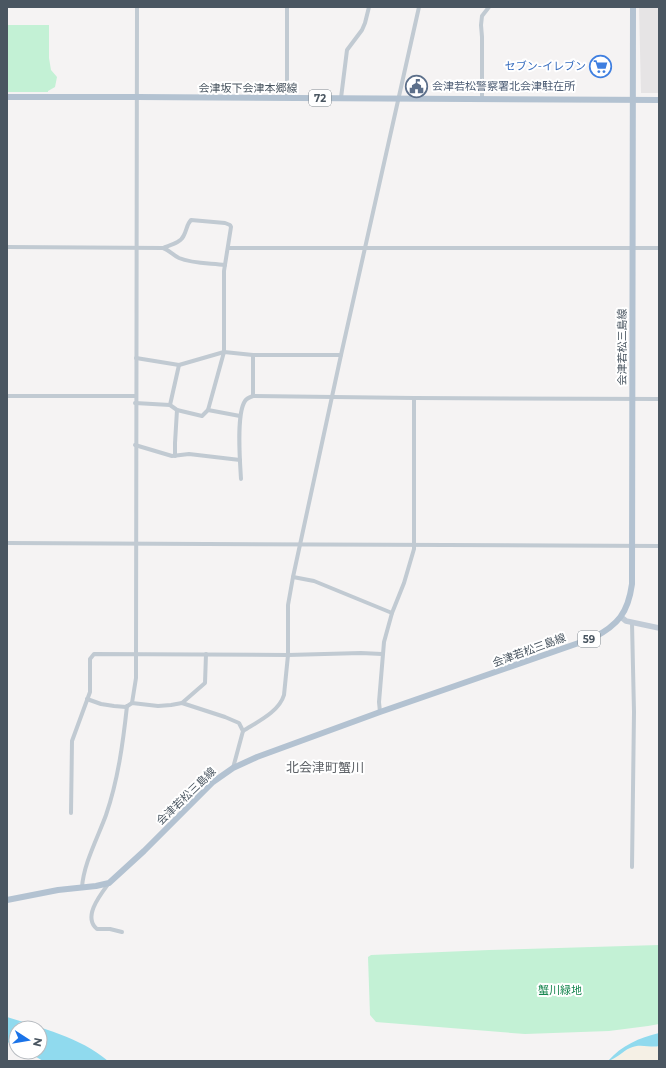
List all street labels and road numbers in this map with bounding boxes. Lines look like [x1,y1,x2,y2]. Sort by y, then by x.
street label: 会津坂下会津本郷線 [199,81,298,95]
road number: 72 [309,90,331,106]
street label: 会津若松三島線 [615,309,629,386]
street label: 会津若松三島線 [490,630,568,670]
road number: 59 [578,631,600,647]
street label: 会津若松三島線 [153,764,219,828]

